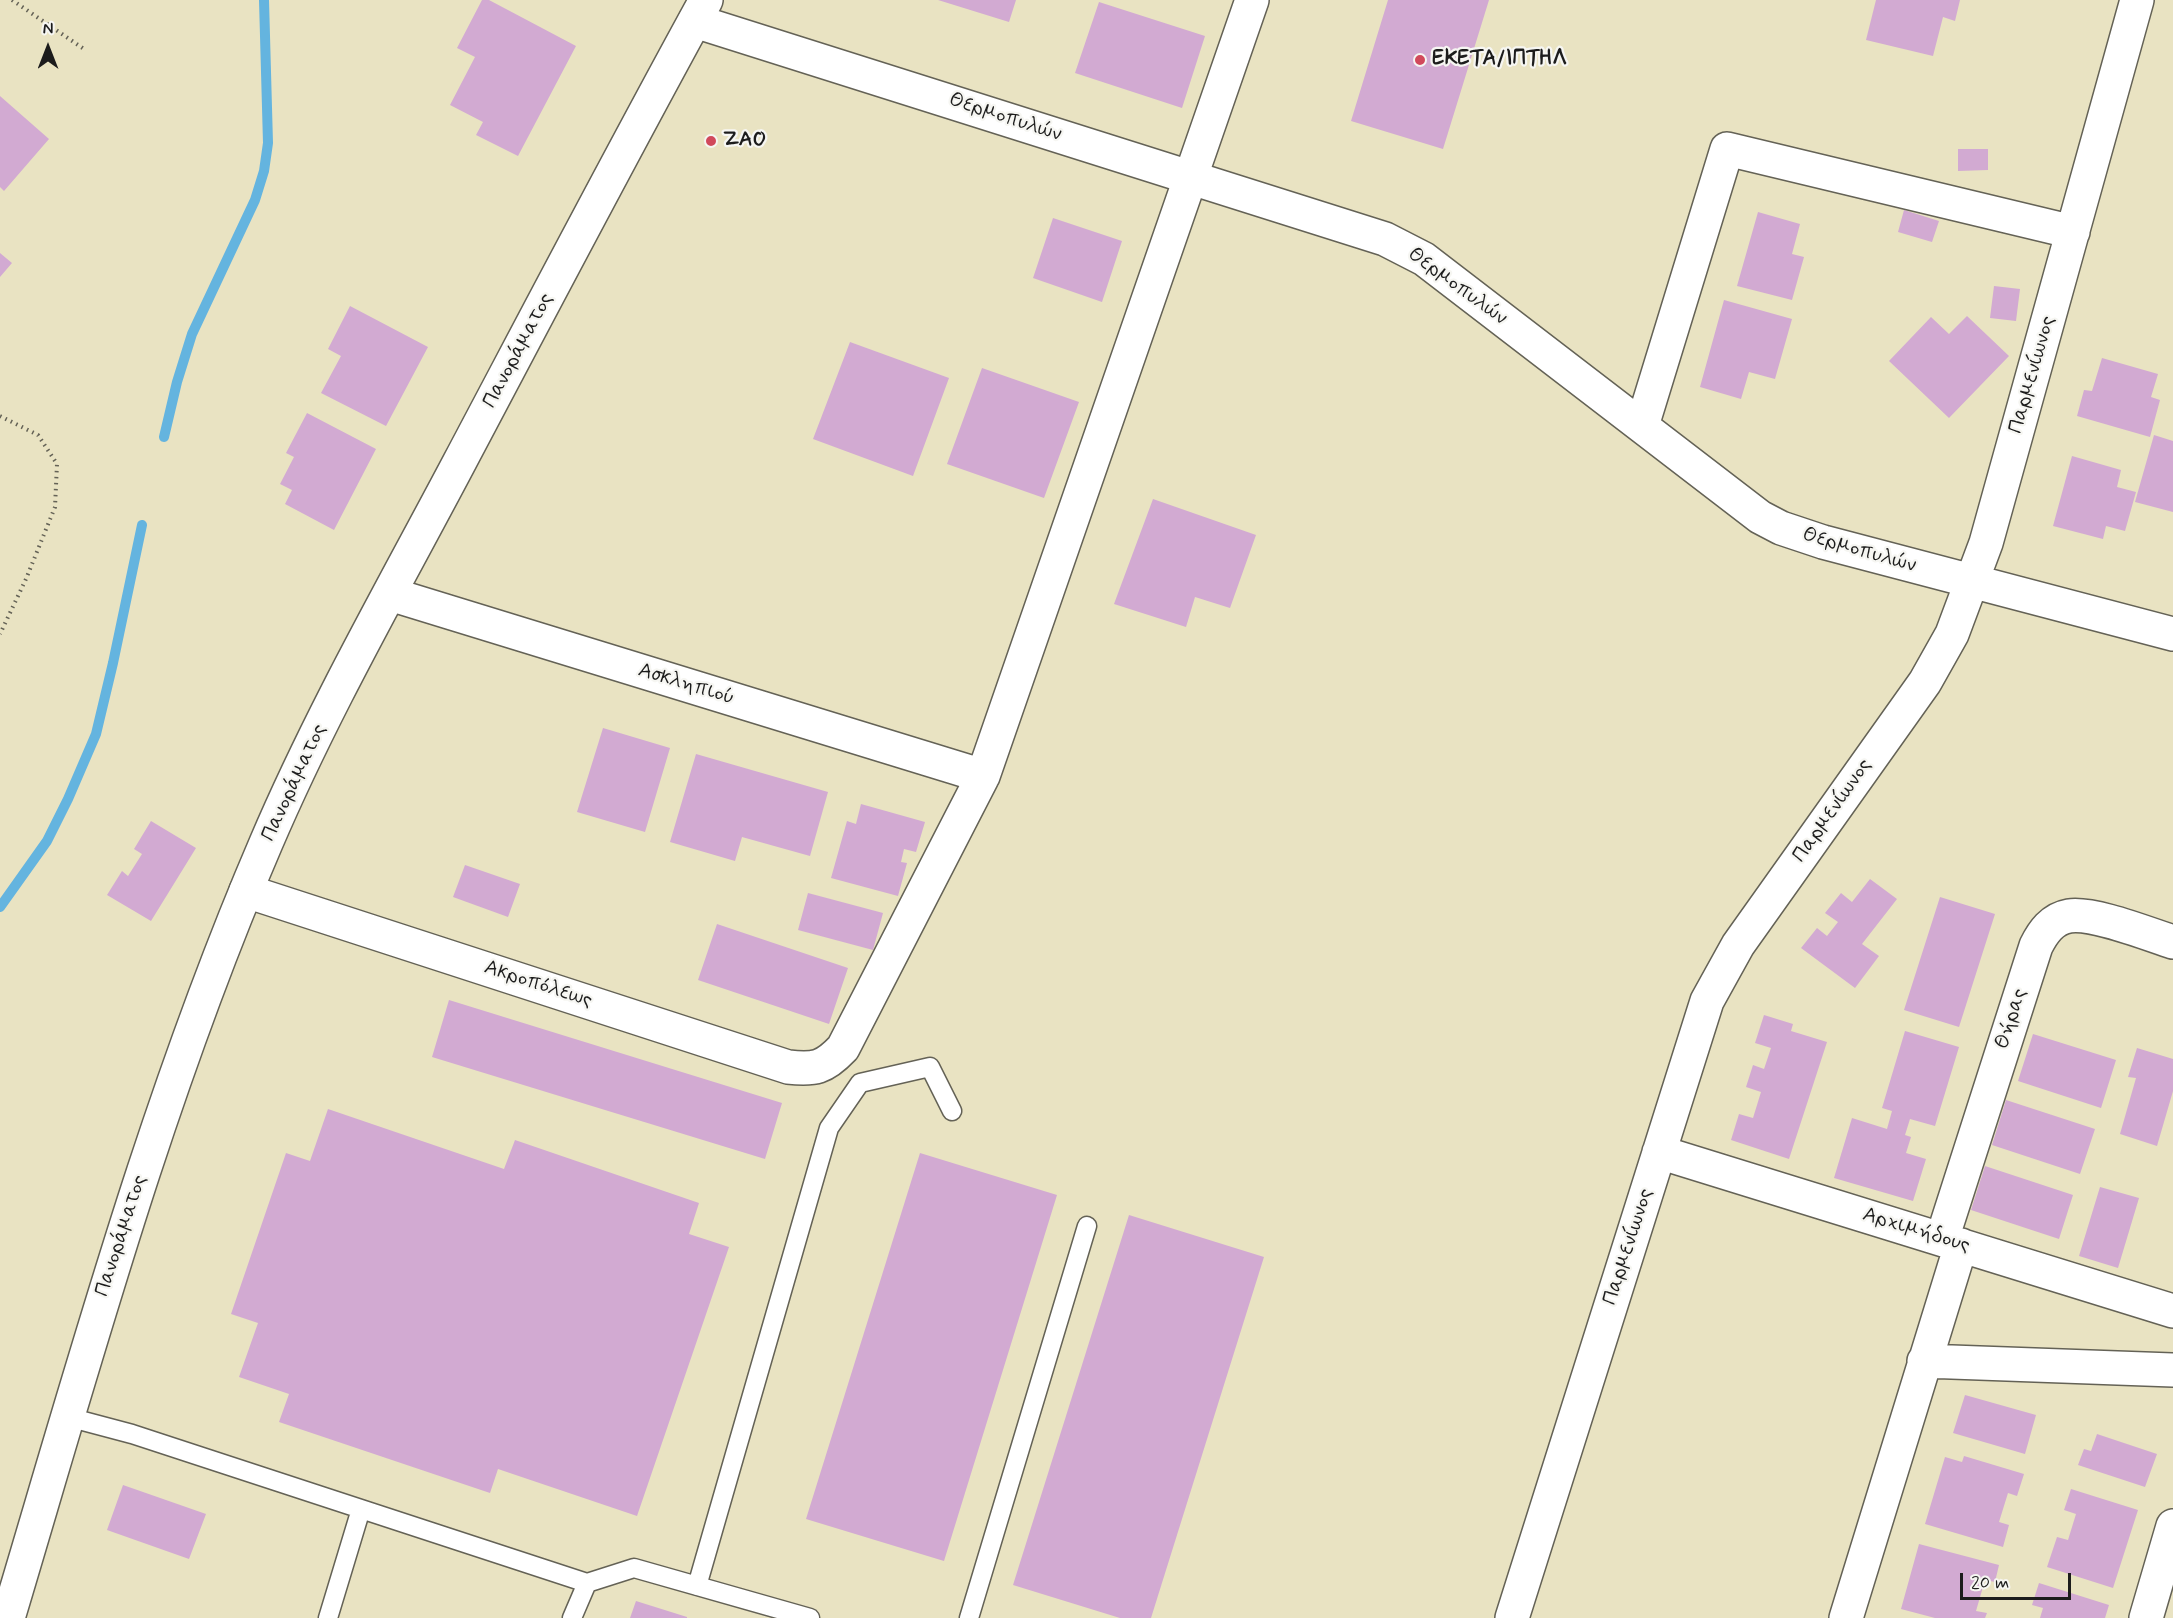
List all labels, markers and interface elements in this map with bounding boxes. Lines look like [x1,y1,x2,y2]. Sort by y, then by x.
north arrow [18,18,78,78]
text: N [43,19,53,40]
place label: ΕΚΕΤΑ/ΙΠΤΗΛ [1432,47,1567,73]
marker: ΕΚΕΤΑ/ΙΠΤΗΛ [1413,53,1427,67]
street label: Θερμοπυλών [945,88,1065,148]
place label: ZAO [723,128,766,154]
marker: ZAO [704,134,718,148]
street label: Θερμοπυλών [1402,242,1512,332]
street label: Πανοράματος [478,289,560,413]
street label: Παρμενίωνος [2004,313,2062,437]
street label: Θερμοπυλών [1799,523,1919,579]
street label: Ασκληπιού [635,658,737,712]
street label: Πανοράματος [257,720,333,846]
street label: Παρμενίωνος [1788,754,1878,868]
street label: Ακροπόλεως [481,956,595,1014]
street label: Θήρας [1990,986,2034,1052]
street label: Πανοράματος [90,1172,154,1300]
street label: Παρμενίωνος [1598,1185,1660,1309]
street label: Αρχιμήδους [1859,1203,1973,1259]
scale bar [1963,1561,2074,1599]
text: 20 m [1971,1571,2009,1595]

